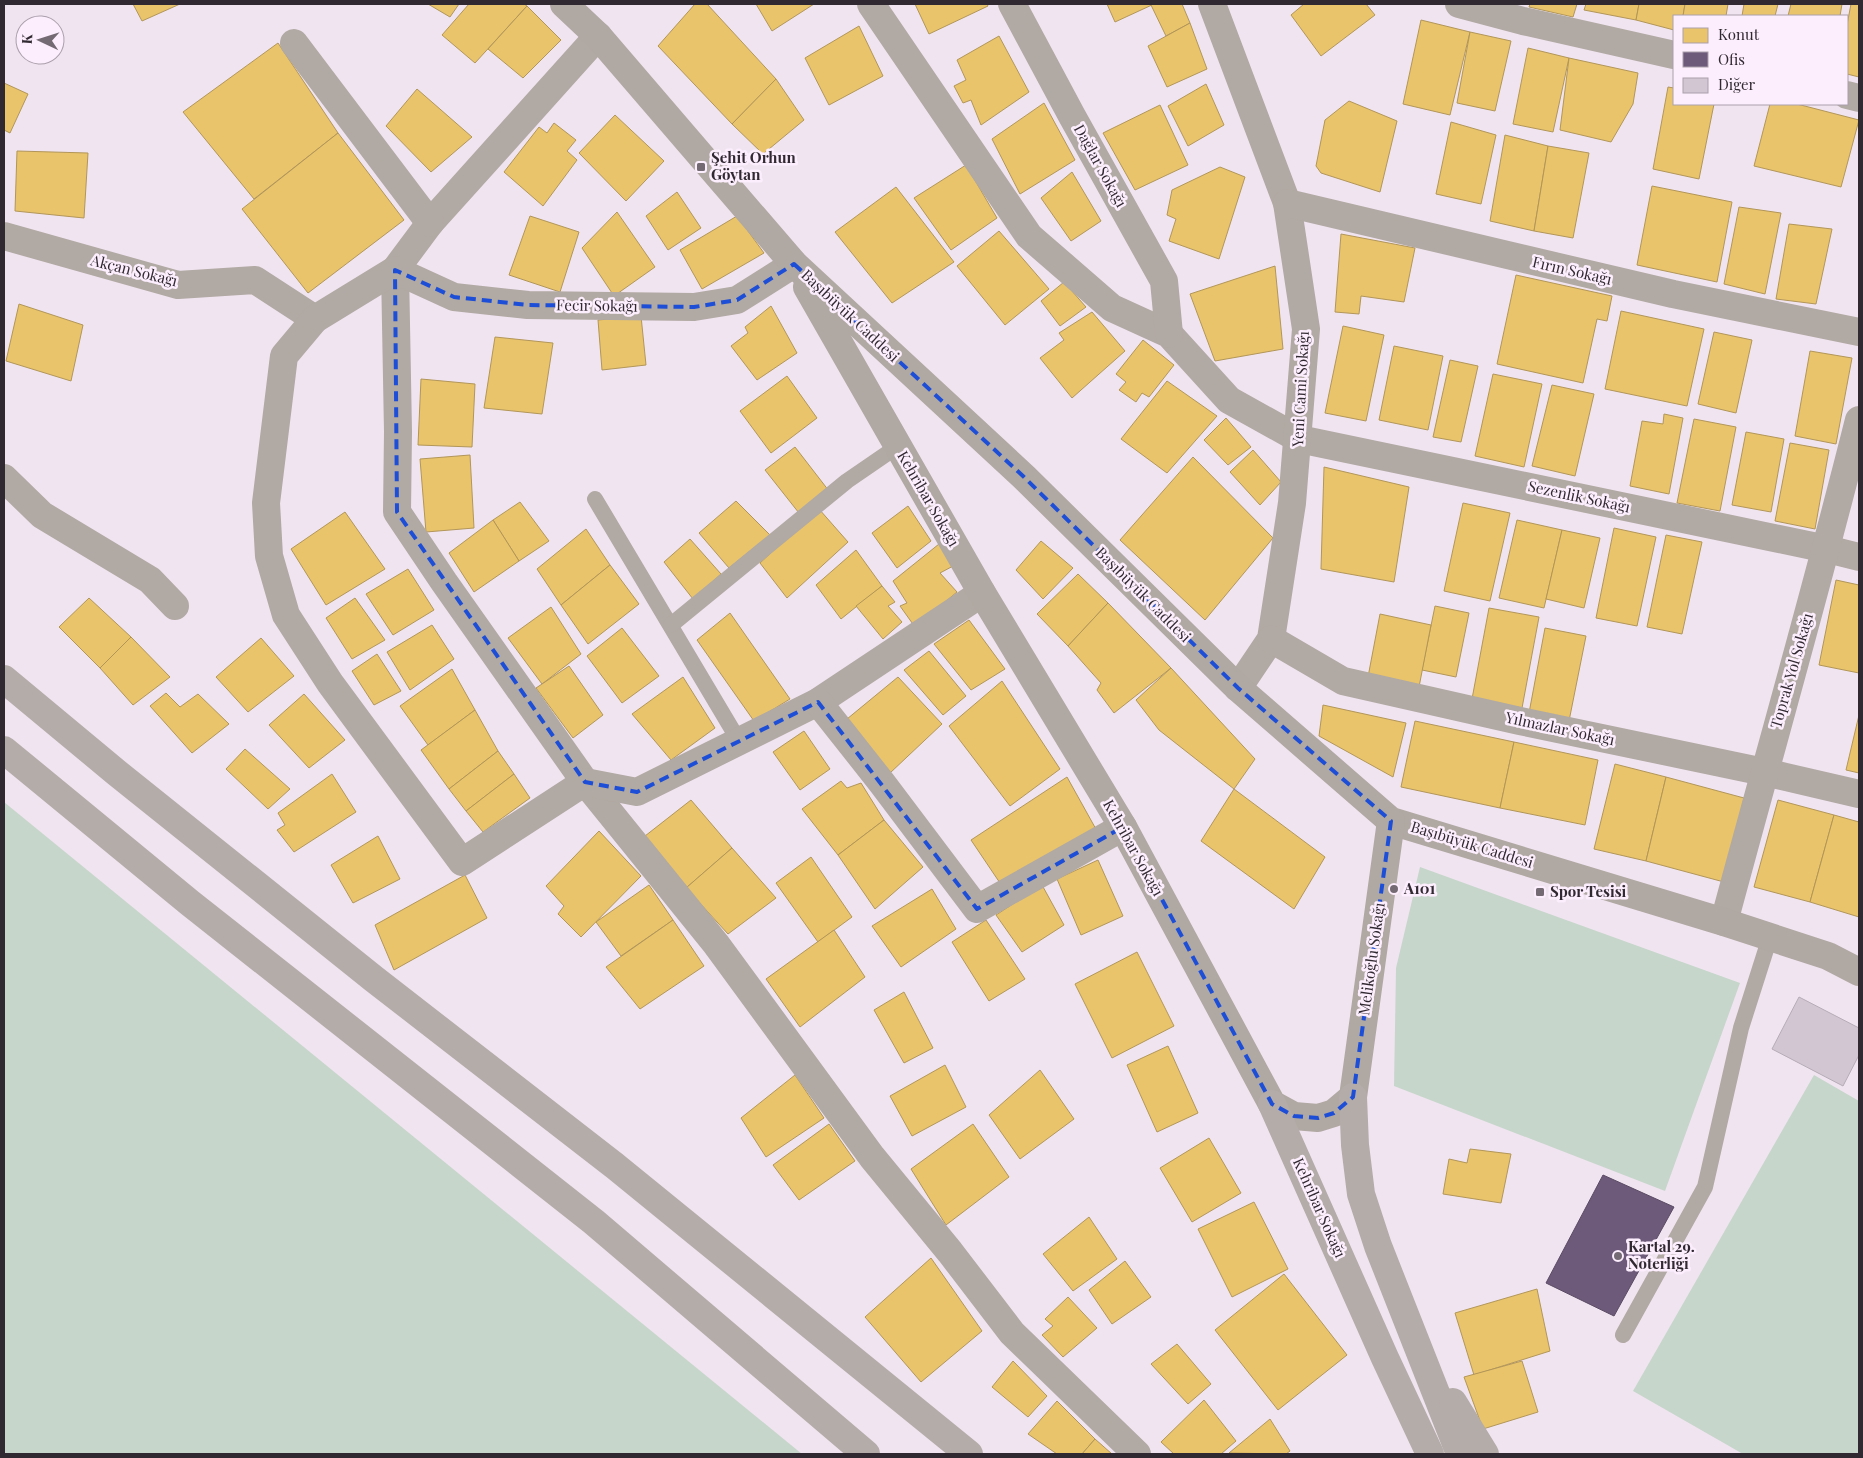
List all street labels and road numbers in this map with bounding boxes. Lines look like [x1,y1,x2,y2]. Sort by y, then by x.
street label: Dağlar Sokağı [1070,120,1132,211]
street label: Akçan Sokağı [88,249,180,291]
street label: Fırın Sokağı [1531,251,1614,289]
street label: Başıbüyük Caddesi [797,265,904,366]
street label: Fecir Sokağı [556,294,639,316]
street label: Yeni Cami Sokağı [1287,330,1313,448]
street label: Kehribar Sokağı [893,447,965,551]
street label: Sezenlik Sokağı [1526,475,1633,517]
street label: Başıbüyük Caddesi [1092,542,1196,647]
street label: Toprak Yol Sokağı [1765,610,1817,731]
street label: Yılmazlar Sokağı [1503,706,1617,749]
street label: Kehribar Sokağı [1099,796,1169,900]
street label: Başıbüyük Caddesi [1409,816,1537,872]
street label: Melikoğlu Sokağı [1353,901,1389,1017]
street label: Kehribar Sokağı [1289,1154,1351,1261]

